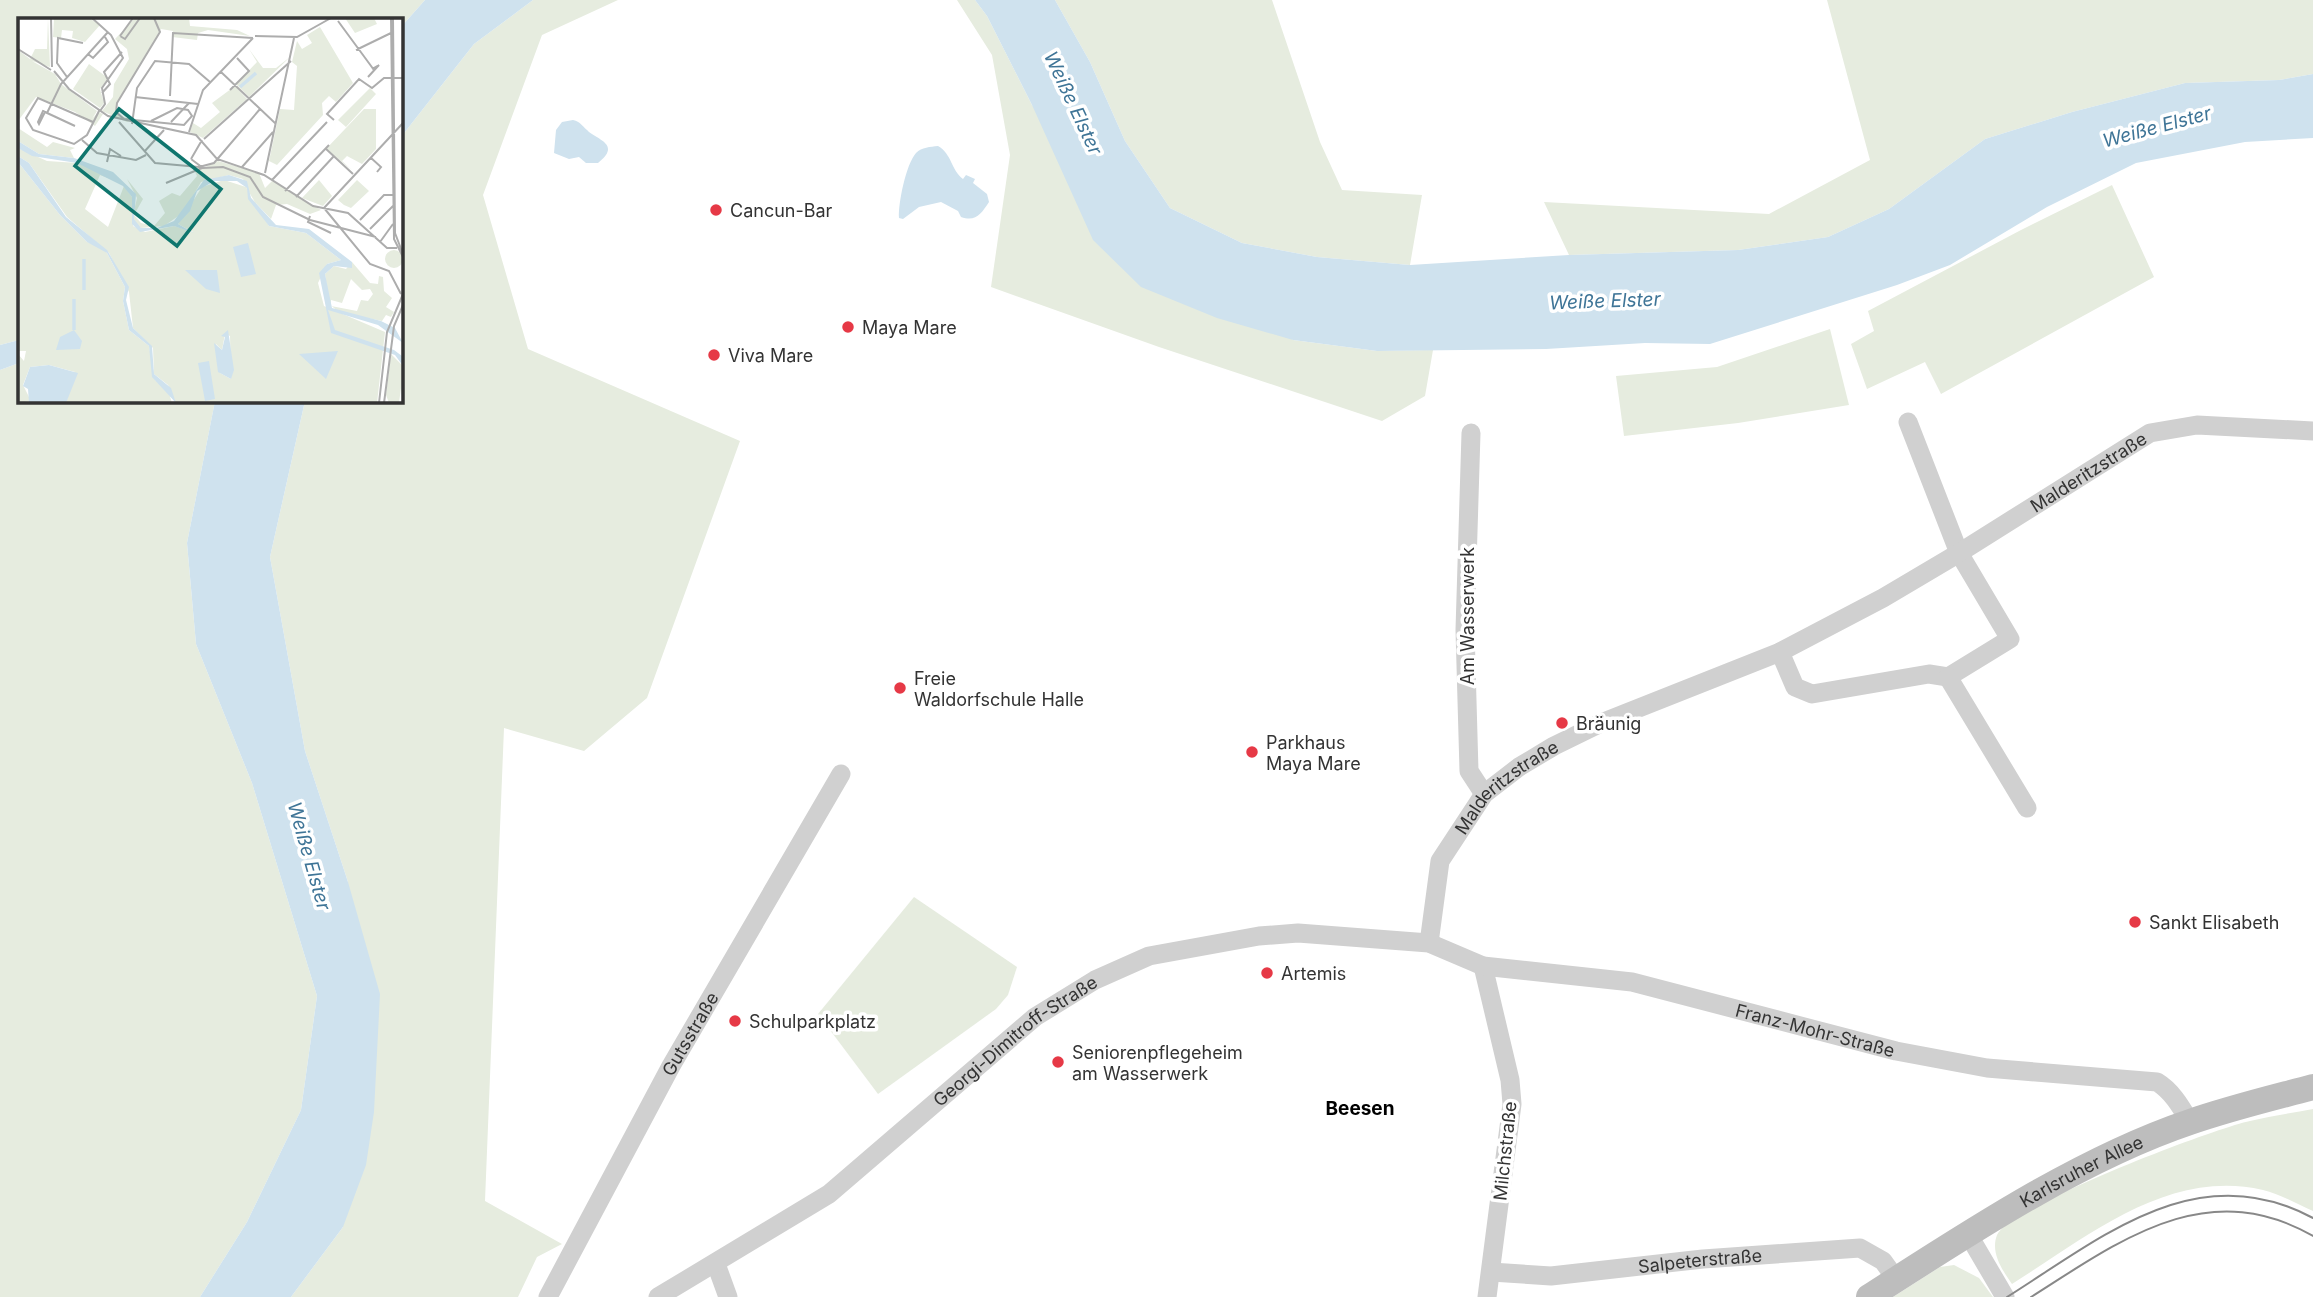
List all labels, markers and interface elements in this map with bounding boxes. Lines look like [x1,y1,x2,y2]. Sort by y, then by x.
inset map [18,18,402,402]
water label: Weiße Elster [1039,48,1107,159]
water label: Weiße Elster [2100,101,2215,153]
place label: Cancun-Bar [730,200,833,221]
marker: Cancun-Bar [708,202,724,218]
water label: Weiße Elster [1549,288,1662,314]
place label: Maya Mare [862,317,957,338]
marker: Maya Mare [840,319,856,335]
place label: Viva Mare [728,345,813,366]
marker: Viva Mare [706,347,722,363]
street label: Malderitzstraße [2026,427,2150,516]
street label: Am Wasserwerk [1457,547,1478,685]
place label: Freie Waldorfschule Halle [914,668,1084,710]
marker: Freie Waldorfschule Halle [892,680,908,696]
place label: Bräunig [1576,713,1641,734]
marker: Bräunig [1554,715,1570,731]
place label: Parkhaus Maya Mare [1266,732,1361,774]
street label: Malderitzstraße [1450,736,1562,838]
marker: Parkhaus Maya Mare [1244,744,1260,760]
water label: Weiße Elster [283,799,336,914]
place label: Sankt Elisabeth [2149,912,2279,933]
marker: Sankt Elisabeth [2127,914,2143,930]
place label: Artemis [1281,963,1346,984]
marker: Artemis [1259,965,1275,981]
street label: Georgi-Dimitroff-Straße [929,971,1101,1110]
street label: Gutsstraße [657,988,722,1079]
street label: Franz-Mohr-Straße [1733,999,1897,1061]
place label: Schulparkplatz [749,1011,876,1032]
marker: Schulparkplatz [727,1013,743,1029]
place label: Seniorenpflegeheim am Wasserwerk [1072,1042,1243,1084]
marker: Seniorenpflegeheim am Wasserwerk [1050,1054,1066,1070]
district label: Beesen [1326,1097,1395,1120]
street label: Milchstraße [1489,1100,1521,1202]
street label: Karlsruher Allee [2016,1131,2146,1211]
street label: Salpeterstraße [1637,1244,1763,1277]

